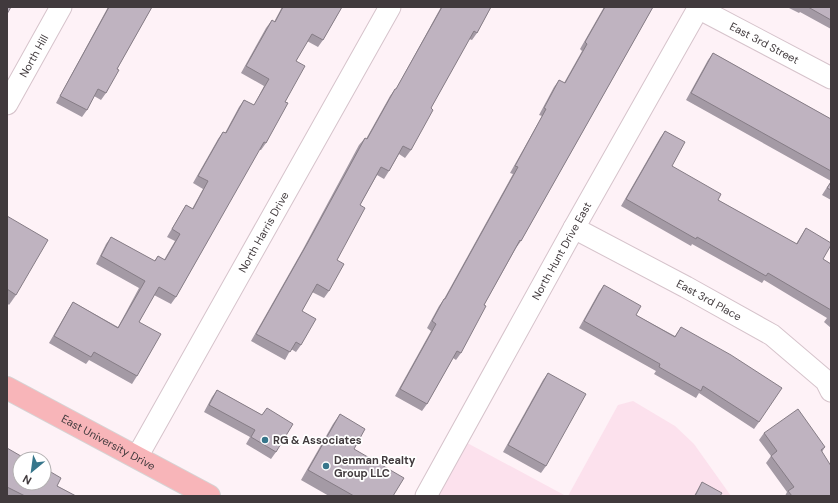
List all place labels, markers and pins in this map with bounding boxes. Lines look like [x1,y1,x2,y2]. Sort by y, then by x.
place label: RG & Associates [273,433,362,447]
marker: RG & Associates [260,435,270,445]
place label: Denman Realty Group LLC [334,453,416,480]
marker: Denman Realty Group LLC [321,461,331,471]

